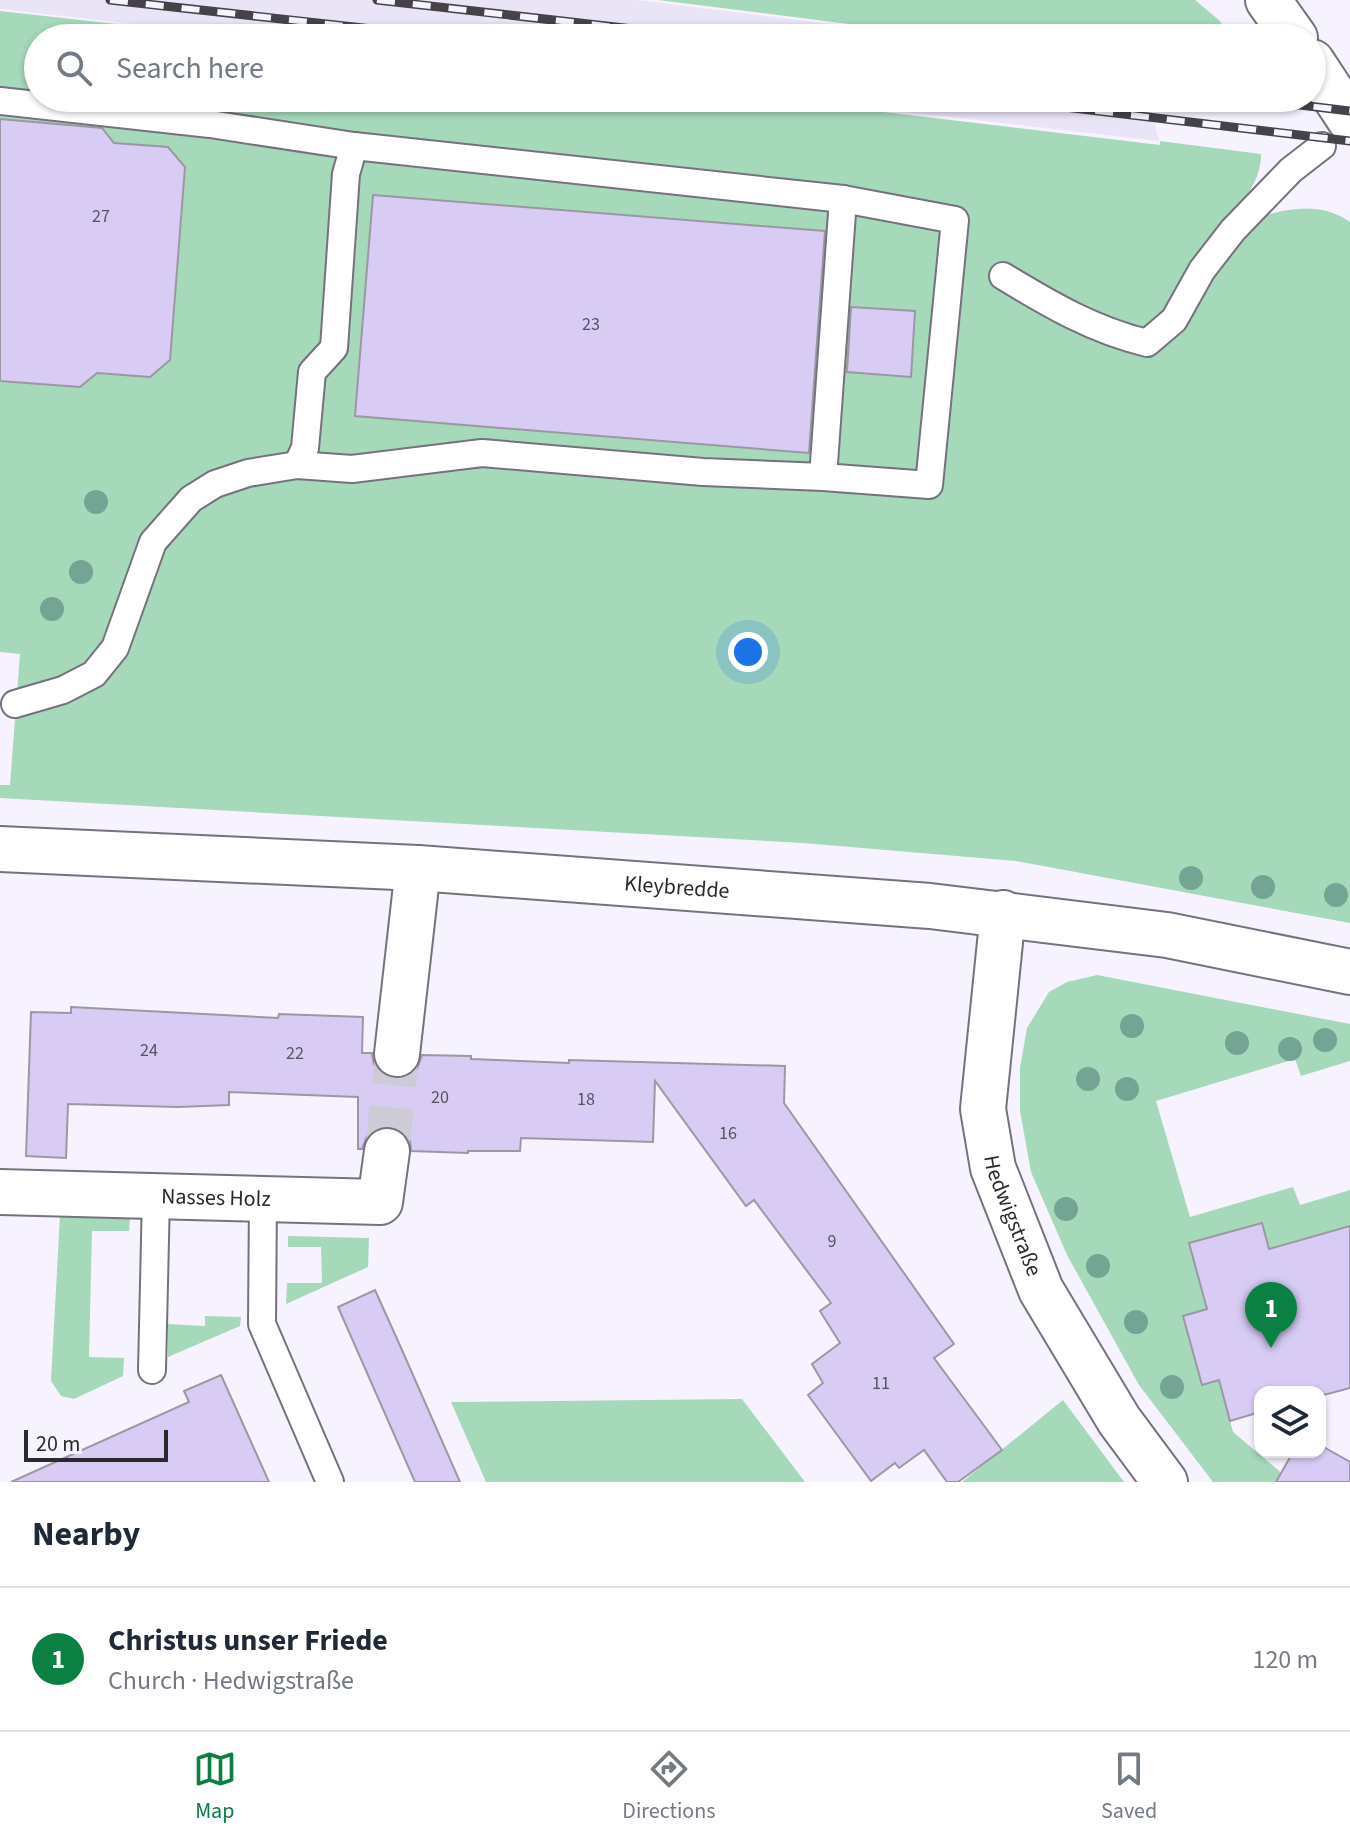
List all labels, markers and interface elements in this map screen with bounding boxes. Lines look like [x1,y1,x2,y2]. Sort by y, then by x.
search box [24,24,1326,112]
icon: search [52,46,96,90]
text: Search here [116,47,264,90]
house number: 27 [92,204,110,229]
house number: 23 [582,312,600,337]
your location [728,632,768,672]
street label: Kleybredde [623,867,731,907]
house number: 24 [140,1038,158,1063]
house number: 22 [286,1041,304,1066]
house number: 20 [431,1085,449,1110]
house number: 18 [577,1087,595,1112]
house number: 16 [719,1121,737,1146]
street label: Hedwigstraße [975,1153,1050,1281]
street label: Nasses Holz [161,1180,271,1215]
house number: 9 [828,1229,837,1254]
pin: 1 [1245,1282,1297,1348]
house number: 11 [872,1371,890,1396]
map controls [1254,1386,1326,1458]
button: layers [1254,1386,1326,1458]
scale bar [24,1426,168,1462]
text: 20 m [36,1428,81,1460]
text: Nearby [32,1510,140,1559]
text: Christus unser Friede [108,1619,388,1662]
text: 1 [51,1641,65,1678]
text: 120 m [1252,1641,1318,1678]
text: Church · Hedwigstraße [108,1662,354,1699]
tab: Map [193,1747,237,1827]
tab: Directions [622,1747,715,1827]
tab: Saved [1101,1747,1157,1827]

